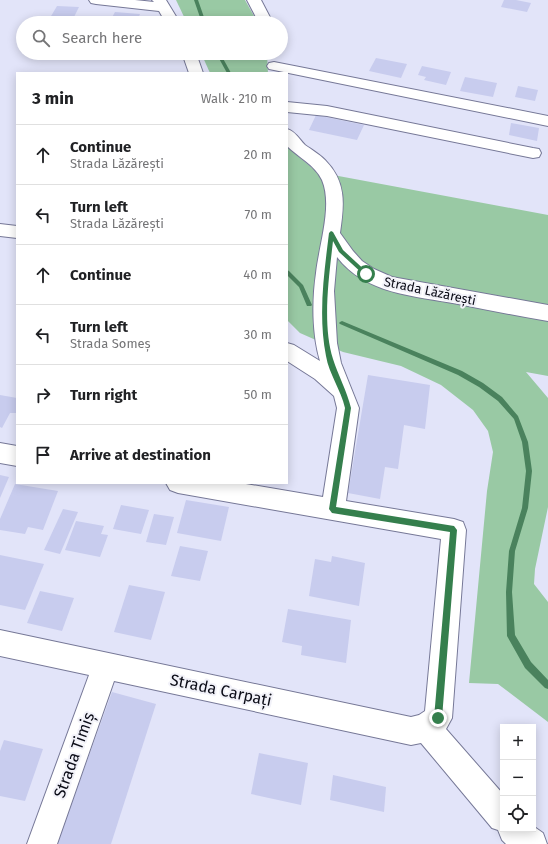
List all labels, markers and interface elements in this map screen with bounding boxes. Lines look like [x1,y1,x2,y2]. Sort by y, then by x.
search box [16,16,288,60]
icon: search [30,27,52,49]
text: Search here [62,29,142,47]
text: 3 min [32,88,74,109]
text: Walk · 210 m [201,91,272,106]
text: Continue [70,138,131,156]
icon: ahead [32,144,54,166]
text: 20 m [244,147,272,162]
text: Strada Lăzărești [70,156,164,171]
text: Turn left [70,198,128,216]
icon: left [32,204,54,226]
text: 70 m [245,207,272,222]
text: Strada Lăzărești [70,216,164,231]
icon: ahead [32,264,54,286]
route start [357,265,375,283]
text: Continue [70,266,131,284]
text: 40 m [243,267,272,282]
street label: Strada Lăzărești [382,274,477,309]
text: Turn left [70,318,128,336]
icon: left [32,324,54,346]
text: 30 m [244,327,272,342]
text: Strada Someș [70,336,151,351]
icon: right [32,384,54,406]
text: Turn right [70,386,137,404]
text: 50 m [244,387,272,402]
icon: arrive [32,444,54,466]
text: Arrive at destination [70,446,211,464]
street label: Strada Carpați [168,670,274,711]
route end [429,709,447,727]
street label: Strada Timiș [50,710,99,801]
map controls [500,724,536,832]
button: + [500,724,536,760]
button: − [500,760,536,796]
button: locate [500,796,536,832]

